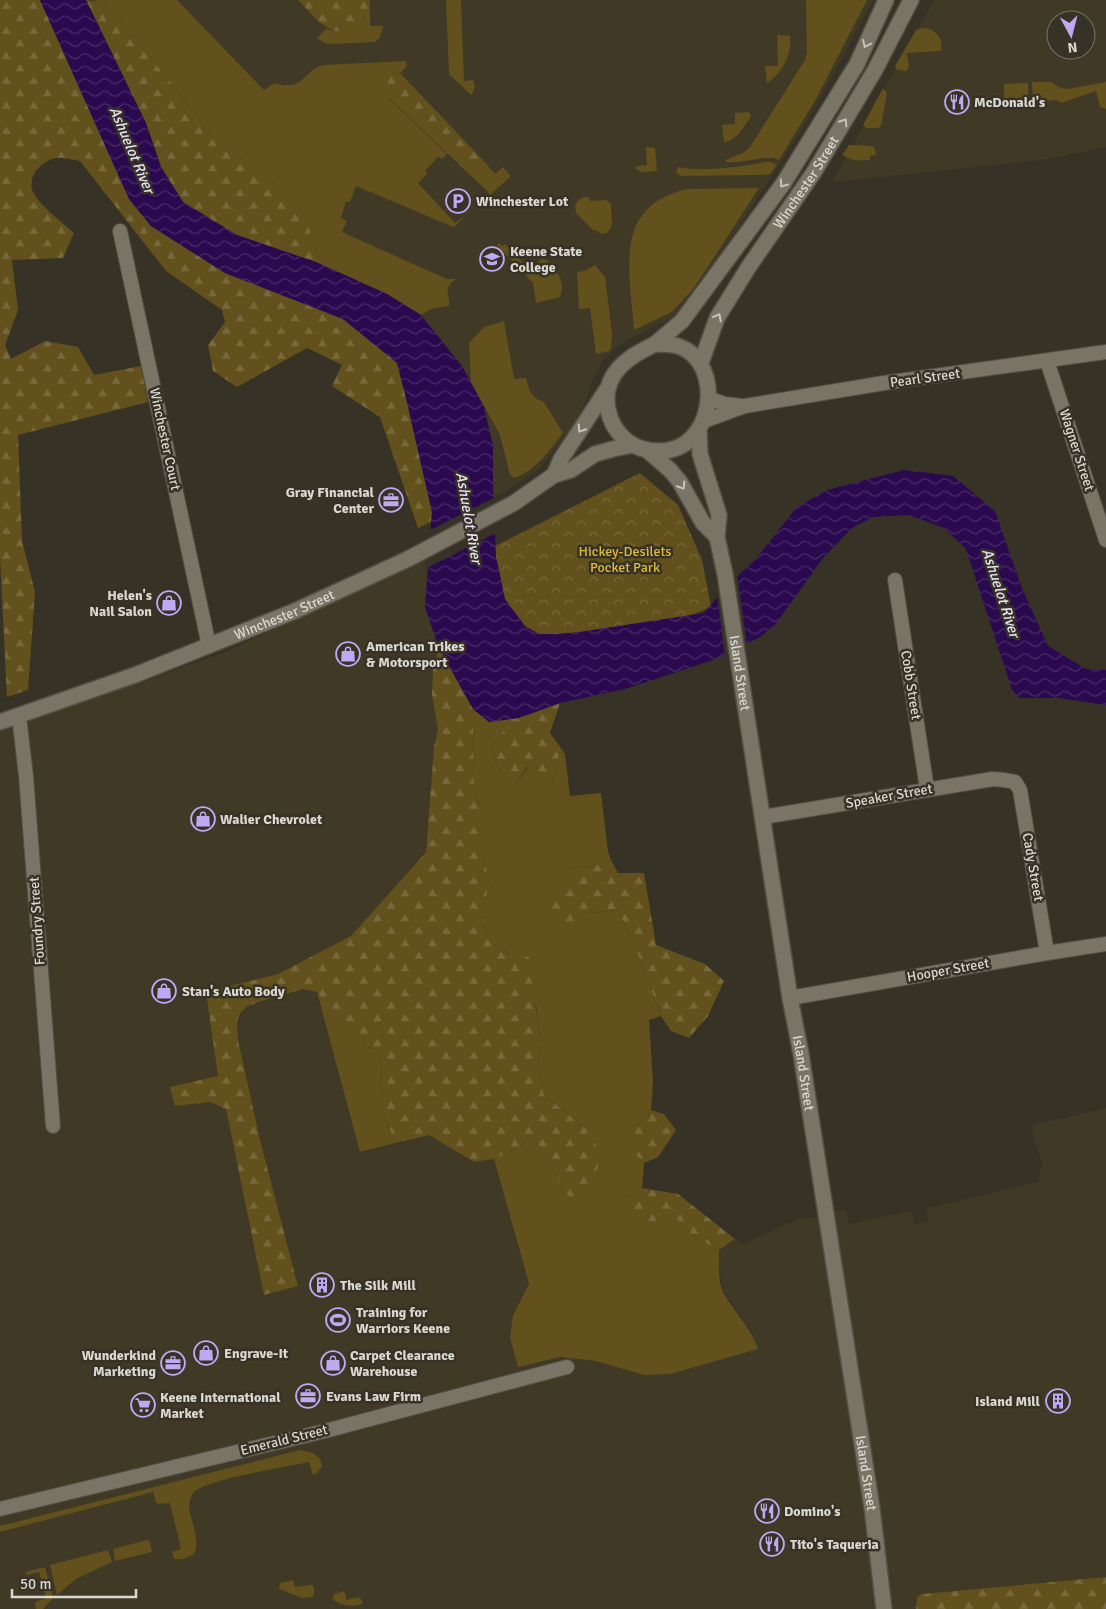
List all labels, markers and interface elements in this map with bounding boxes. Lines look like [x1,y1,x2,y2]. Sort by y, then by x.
north arrow [1046,10,1096,60]
text: N [1067,38,1078,56]
one-way arrow [861,39,872,48]
restaurant icon: McDonald's [944,89,970,115]
place label: McDonald's [974,94,1045,111]
water label: Ashuelot River [106,104,159,198]
one-way arrow [837,118,847,127]
street label: Winchester Street [769,133,842,232]
one-way arrow [780,178,789,188]
parking icon: Winchester Lot [445,188,471,214]
place label: Winchester Lot [476,193,569,210]
place label: Keene State College [510,243,582,276]
school or university icon: Keene State College [479,246,505,272]
one-way arrow [712,314,722,323]
street label: Pearl Street [889,365,961,391]
street label: Winchester Court [146,386,184,492]
street label: Wagner Street [1056,407,1098,493]
one-way arrow [578,423,587,432]
water label: Ashuelot River [452,471,486,568]
one-way arrow [676,480,685,490]
place label: Gray Financial Center [286,484,375,517]
office icon: Gray Financial Center [378,487,404,513]
park label: Hickey-Desilets Pocket Park [579,543,671,576]
water label: Ashuelot River [978,546,1025,642]
street label: Winchester Street [232,586,337,643]
place label: Helen's Nail Salon [89,587,152,620]
shop icon: Helen's Nail Salon [156,590,182,616]
street label: Island Street [726,634,754,712]
place label: American Trikes & Motorsport [366,638,465,671]
shop icon: American Trikes & Motorsport [335,641,361,667]
street label: Cobb Street [897,649,925,721]
street label: Speaker Street [844,780,934,812]
shop icon: Walier Chevrolet [190,806,216,832]
place label: Walier Chevrolet [220,811,323,828]
street label: Cady Street [1019,832,1047,903]
street label: Foundry Street [25,876,49,966]
street label: Hooper Street [906,954,991,986]
shop icon: Stan's Auto Body [151,978,177,1004]
place label: Stan's Auto Body [182,983,285,1000]
street label: Island Street [789,1034,818,1112]
building icon: The Silk Mill [309,1272,335,1298]
place label: The Silk Mill [340,1277,417,1294]
place label: Training for Warriors Keene [356,1304,450,1337]
sports icon: Training for Warriors Keene [325,1307,351,1333]
shop icon: Engrave-It [193,1340,219,1366]
place label: Engrave-It [224,1345,289,1362]
place label: Wunderkind Marketing [82,1347,156,1380]
place label: Carpet Clearance Warehouse [350,1347,455,1380]
office icon: Wunderkind Marketing [160,1350,186,1376]
shop icon: Carpet Clearance Warehouse [320,1350,346,1376]
office icon: Evans Law Firm [295,1383,321,1409]
place label: Evans Law Firm [326,1388,421,1405]
building icon: Island Mill [1045,1388,1071,1414]
place label: Keene International Market [160,1389,281,1422]
supermarket icon: Keene International Market [130,1392,156,1418]
place label: Island Mill [975,1393,1041,1410]
street label: Emerald Street [239,1421,329,1459]
street label: Island Street [852,1434,881,1512]
restaurant icon: Domino's [754,1498,780,1524]
place label: Domino's [784,1503,841,1520]
restaurant icon: Tito's Taqueria [759,1531,785,1557]
place label: Tito's Taqueria [790,1536,879,1553]
scale bar [12,1566,136,1598]
text: 50 m [20,1575,51,1593]

